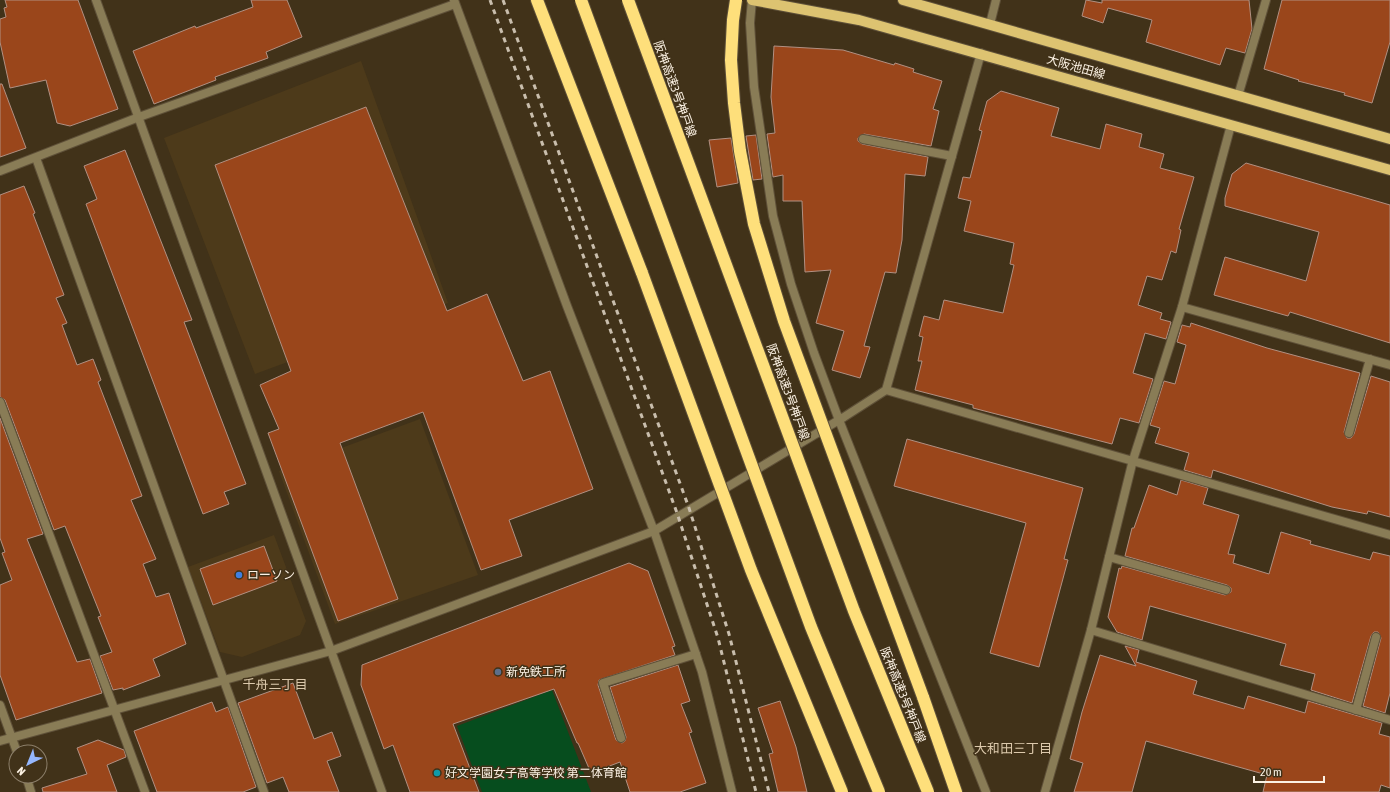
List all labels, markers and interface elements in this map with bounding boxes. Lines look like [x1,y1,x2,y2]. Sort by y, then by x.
street label: 阪神高速3号神戸線 [651,39,699,139]
street label: 大阪池田線 [1045,52,1107,82]
street label: 阪神高速3号神戸線 [764,342,812,442]
place label: ローソン [247,568,295,582]
marker: ローソン [234,570,244,580]
street label: 阪神高速3号神戸線 [877,645,929,745]
place label: 新免鉄工所 [506,665,566,679]
marker: 新免鉄工所 [493,667,503,677]
district label: 千舟三丁目 [242,677,308,692]
district label: 大和田三丁目 [974,741,1052,756]
north arrow [8,744,48,784]
scale bar [1254,758,1324,784]
text: N [15,765,28,778]
text: 20 m [1260,765,1282,779]
place label: 好文学園女子高等学校 第二体育館 [445,766,627,780]
marker: 好文学園女子高等学校 第二体育館 [432,768,442,778]

